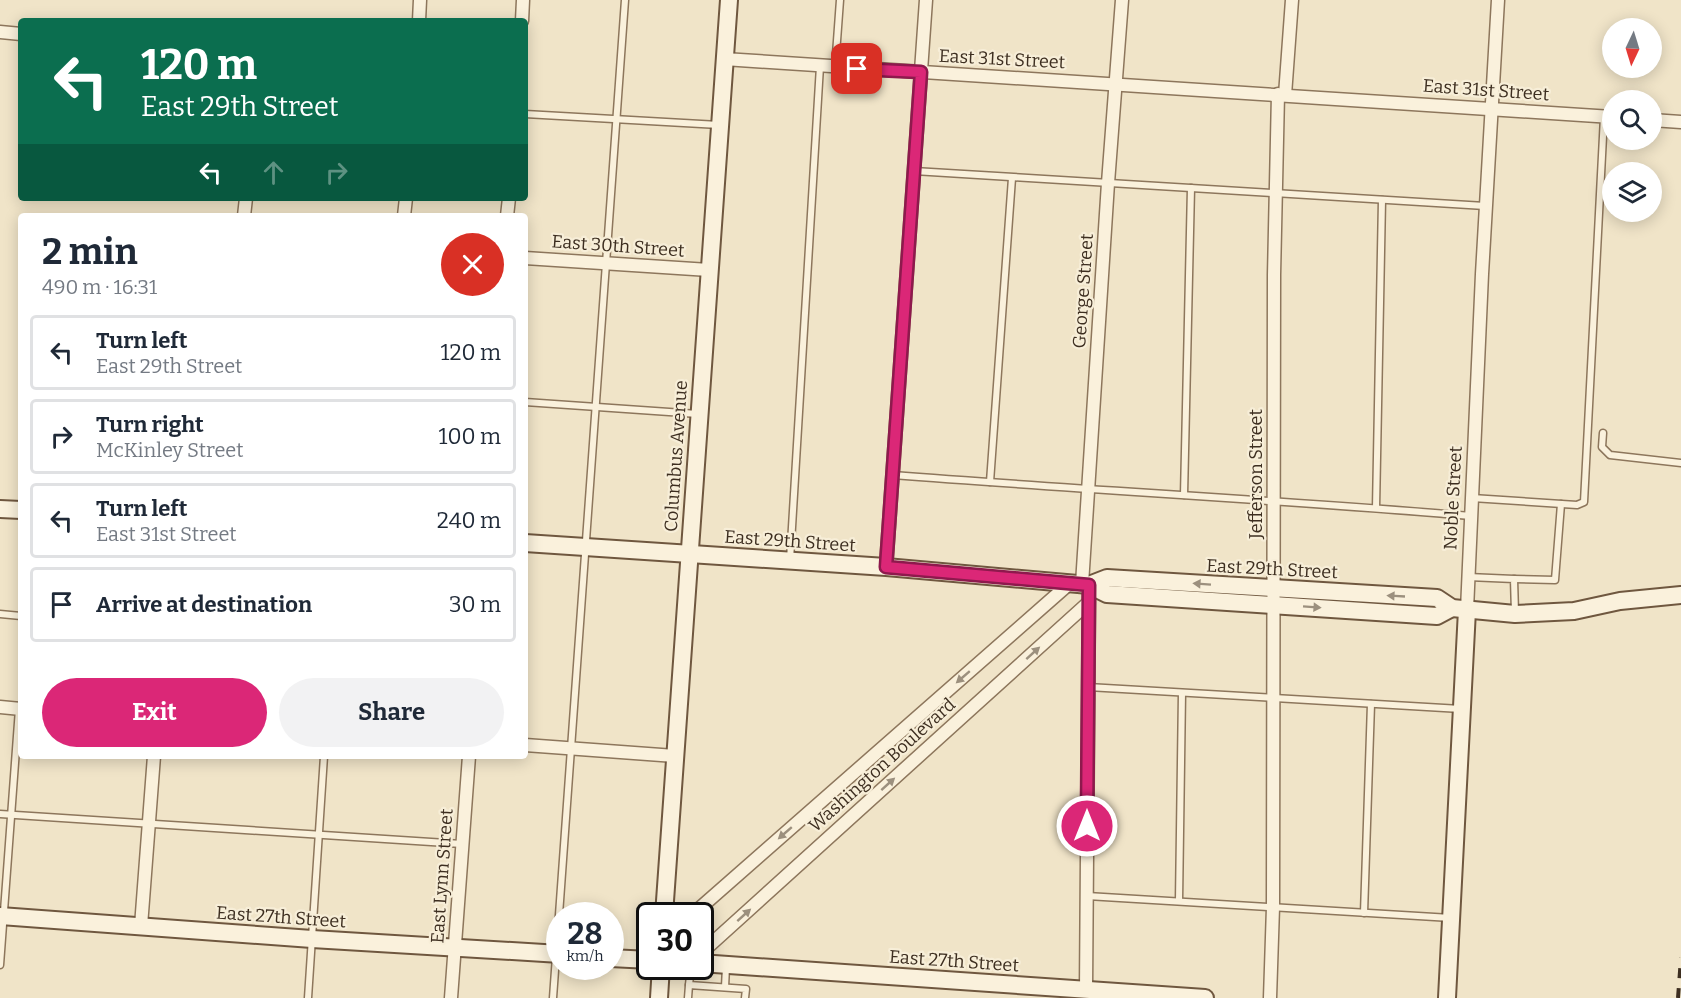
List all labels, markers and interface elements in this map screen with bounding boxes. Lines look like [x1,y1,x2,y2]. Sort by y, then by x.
north arrow [1602,18,1662,78]
map controls [1602,18,1662,222]
text: 120 m [141,40,257,90]
icon: left [42,42,120,120]
pin [831,43,882,94]
street label: East 31st Street [938,45,1066,73]
icon: arrive [840,52,873,85]
street label: East 31st Street [1422,75,1550,105]
button: search [1602,90,1662,150]
text: East 29th Street [141,91,339,123]
icon: left [194,156,227,189]
icon: ahead [257,156,290,189]
icon: right [320,156,353,189]
button: layers [1602,162,1662,222]
text: 2 min [42,230,138,274]
street label: East 30th Street [551,230,686,262]
street label: George Street [1068,232,1098,349]
button: close [441,233,504,296]
text: 490 m · 16:31 [42,275,157,299]
text: Turn left [96,327,188,354]
icon: left [45,336,78,369]
text: 120 m [441,339,501,366]
text: East 29th Street [96,354,242,378]
street label: Columbus Avenue [660,379,692,533]
street label: Jefferson Street [1245,409,1267,540]
text: Turn right [96,411,204,438]
icon: right [45,420,78,453]
text: 100 m [438,423,501,450]
text: McKinley Street [96,438,244,462]
street label: Noble Street [1439,445,1467,551]
text: Turn left [96,495,188,522]
icon: left [45,504,78,537]
text: 240 m [437,507,501,534]
text: East 31st Street [96,522,237,546]
street label: East 29th Street [724,525,857,557]
street label: East 29th Street [1206,555,1339,583]
one-way arrow [1192,579,1211,589]
icon: arrive [45,588,78,621]
text: Arrive at destination [96,591,312,618]
text: 30 m [449,591,501,618]
one-way arrow [1387,591,1406,600]
one-way arrow [1303,603,1322,612]
one-way arrow [1025,647,1040,660]
one-way arrow [956,670,971,683]
button: Exit [42,678,267,747]
button: Share [279,678,504,747]
street label: Washington Boulevard [804,693,960,837]
one-way arrow [881,777,896,791]
position arrow [1055,794,1119,858]
street label: East Lynn Street [426,807,458,944]
one-way arrow [777,827,793,840]
street label: East 27th Street [215,901,347,933]
speed limit sign: 30 [636,902,714,980]
one-way arrow [736,909,751,922]
text: 28 [568,916,602,952]
street label: East 27th Street [888,945,1020,977]
text: km/h [566,947,604,965]

